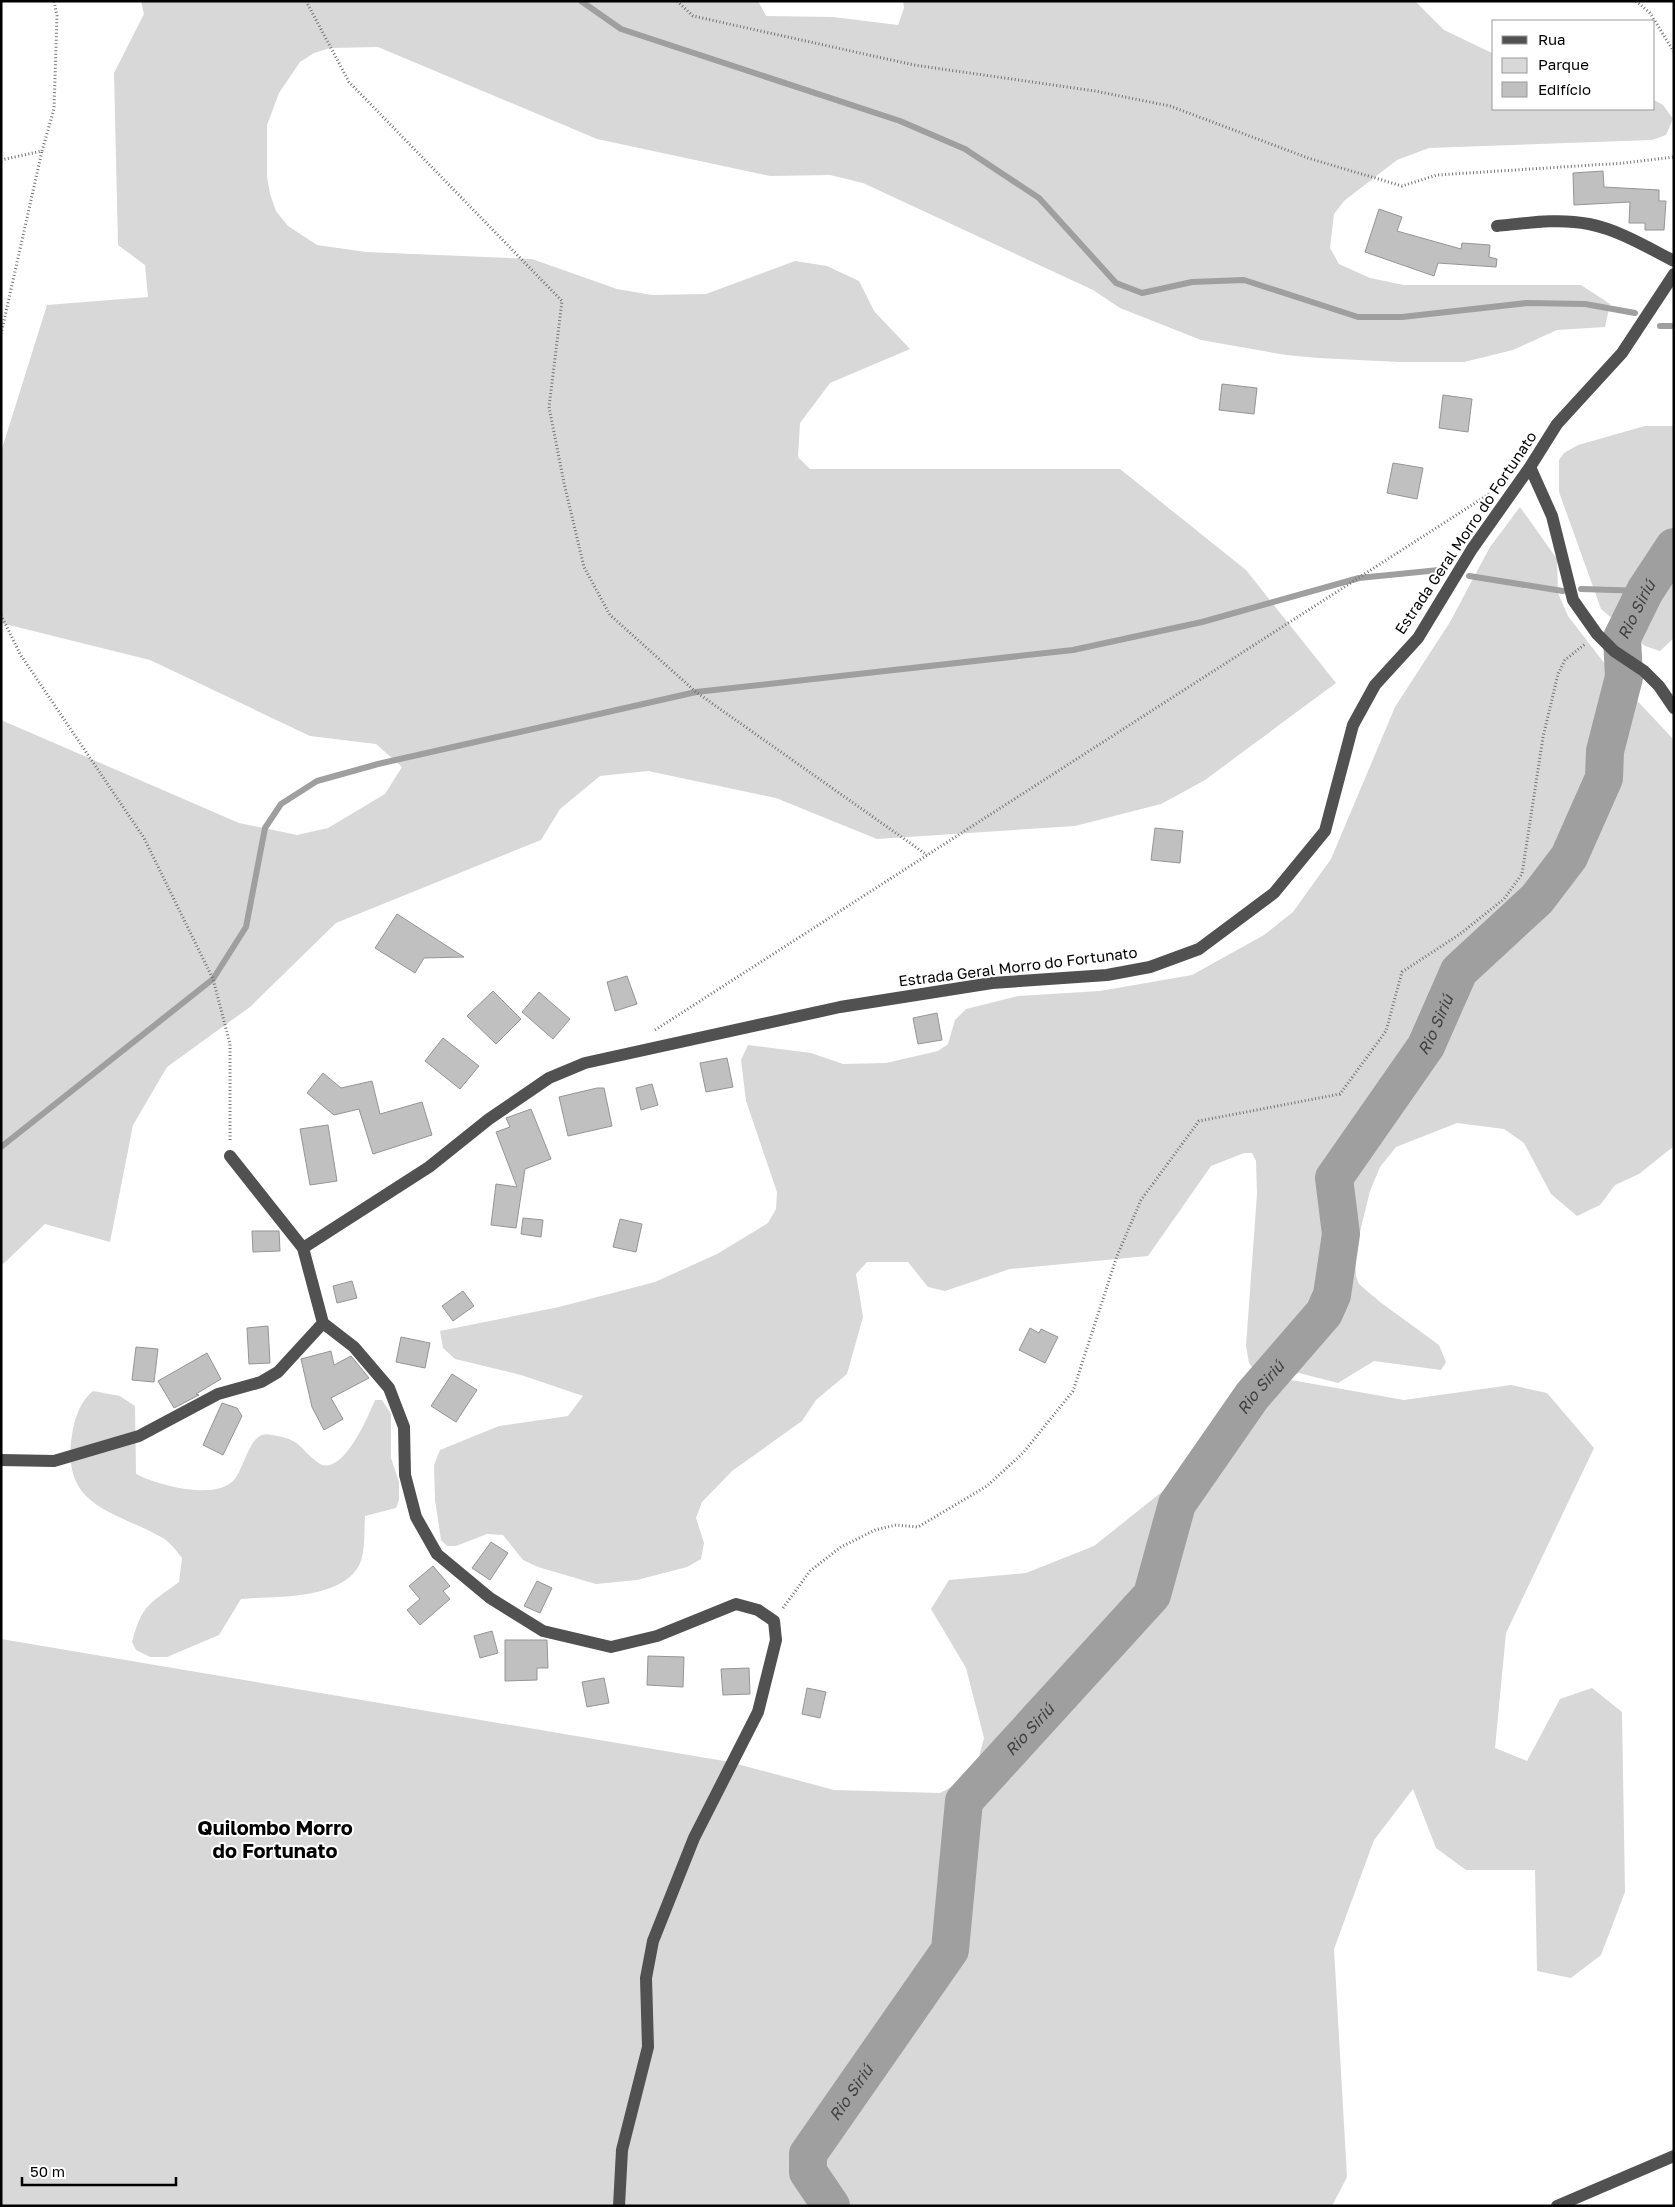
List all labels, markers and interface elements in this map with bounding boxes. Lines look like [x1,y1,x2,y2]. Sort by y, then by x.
legend [1492,20,1655,110]
text: Rua [1538,30,1565,48]
text: Parque [1538,55,1589,73]
text: Edifício [1538,80,1591,98]
street label: Estrada Geral Morro do Fortunato [1390,428,1540,637]
water label: Rio Siriú [1613,575,1660,643]
street label: Estrada Geral Morro do Fortunato [897,942,1138,990]
water label: Rio Siriú [1413,990,1458,1059]
water label: Rio Siriú [1232,1355,1289,1418]
water label: Rio Siriú [1000,1698,1059,1760]
district label: Quilombo Morro do Fortunato [197,1815,353,1862]
water label: Rio Siriú [824,2060,878,2124]
scale bar [22,2154,176,2186]
text: 50 m [30,2162,65,2180]

